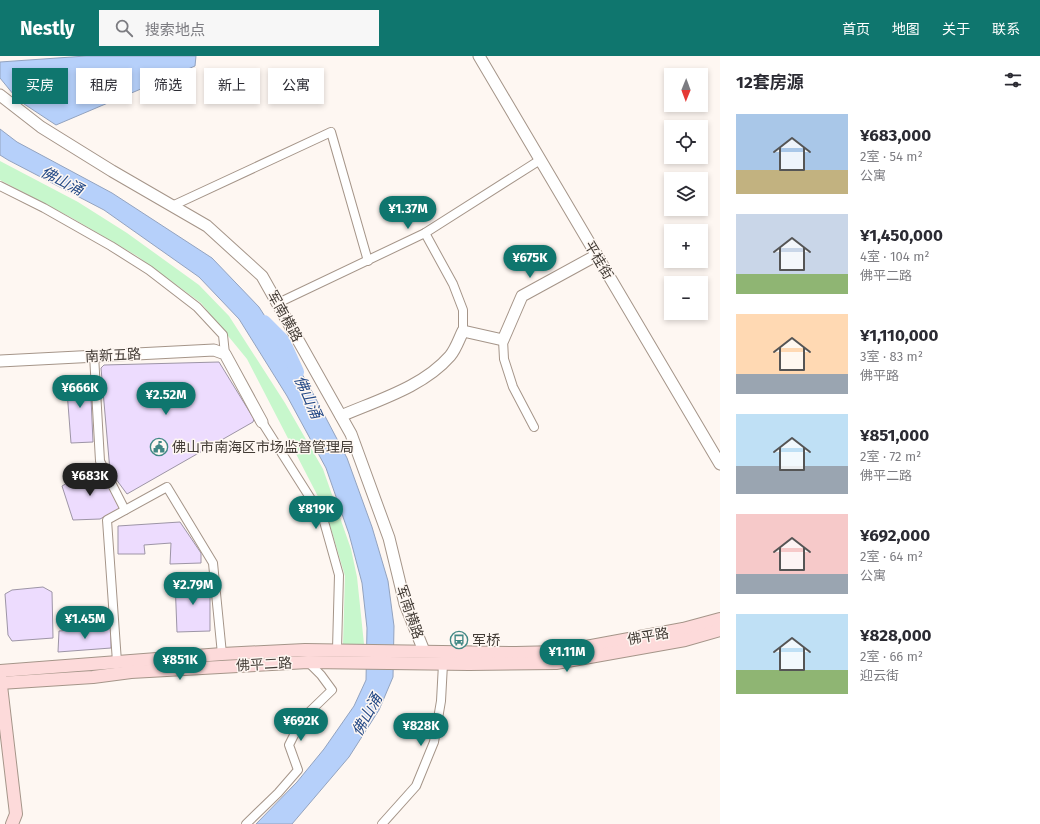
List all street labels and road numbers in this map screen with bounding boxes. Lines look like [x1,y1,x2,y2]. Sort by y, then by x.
street label: 平桂街 [580,238,617,283]
street label: 军南横路 [264,288,306,345]
street label: 南新五路 [85,346,141,365]
street label: 军南横路 [392,583,427,641]
street label: 佛平路 [626,624,670,649]
street label: 佛平二路 [236,655,292,674]

